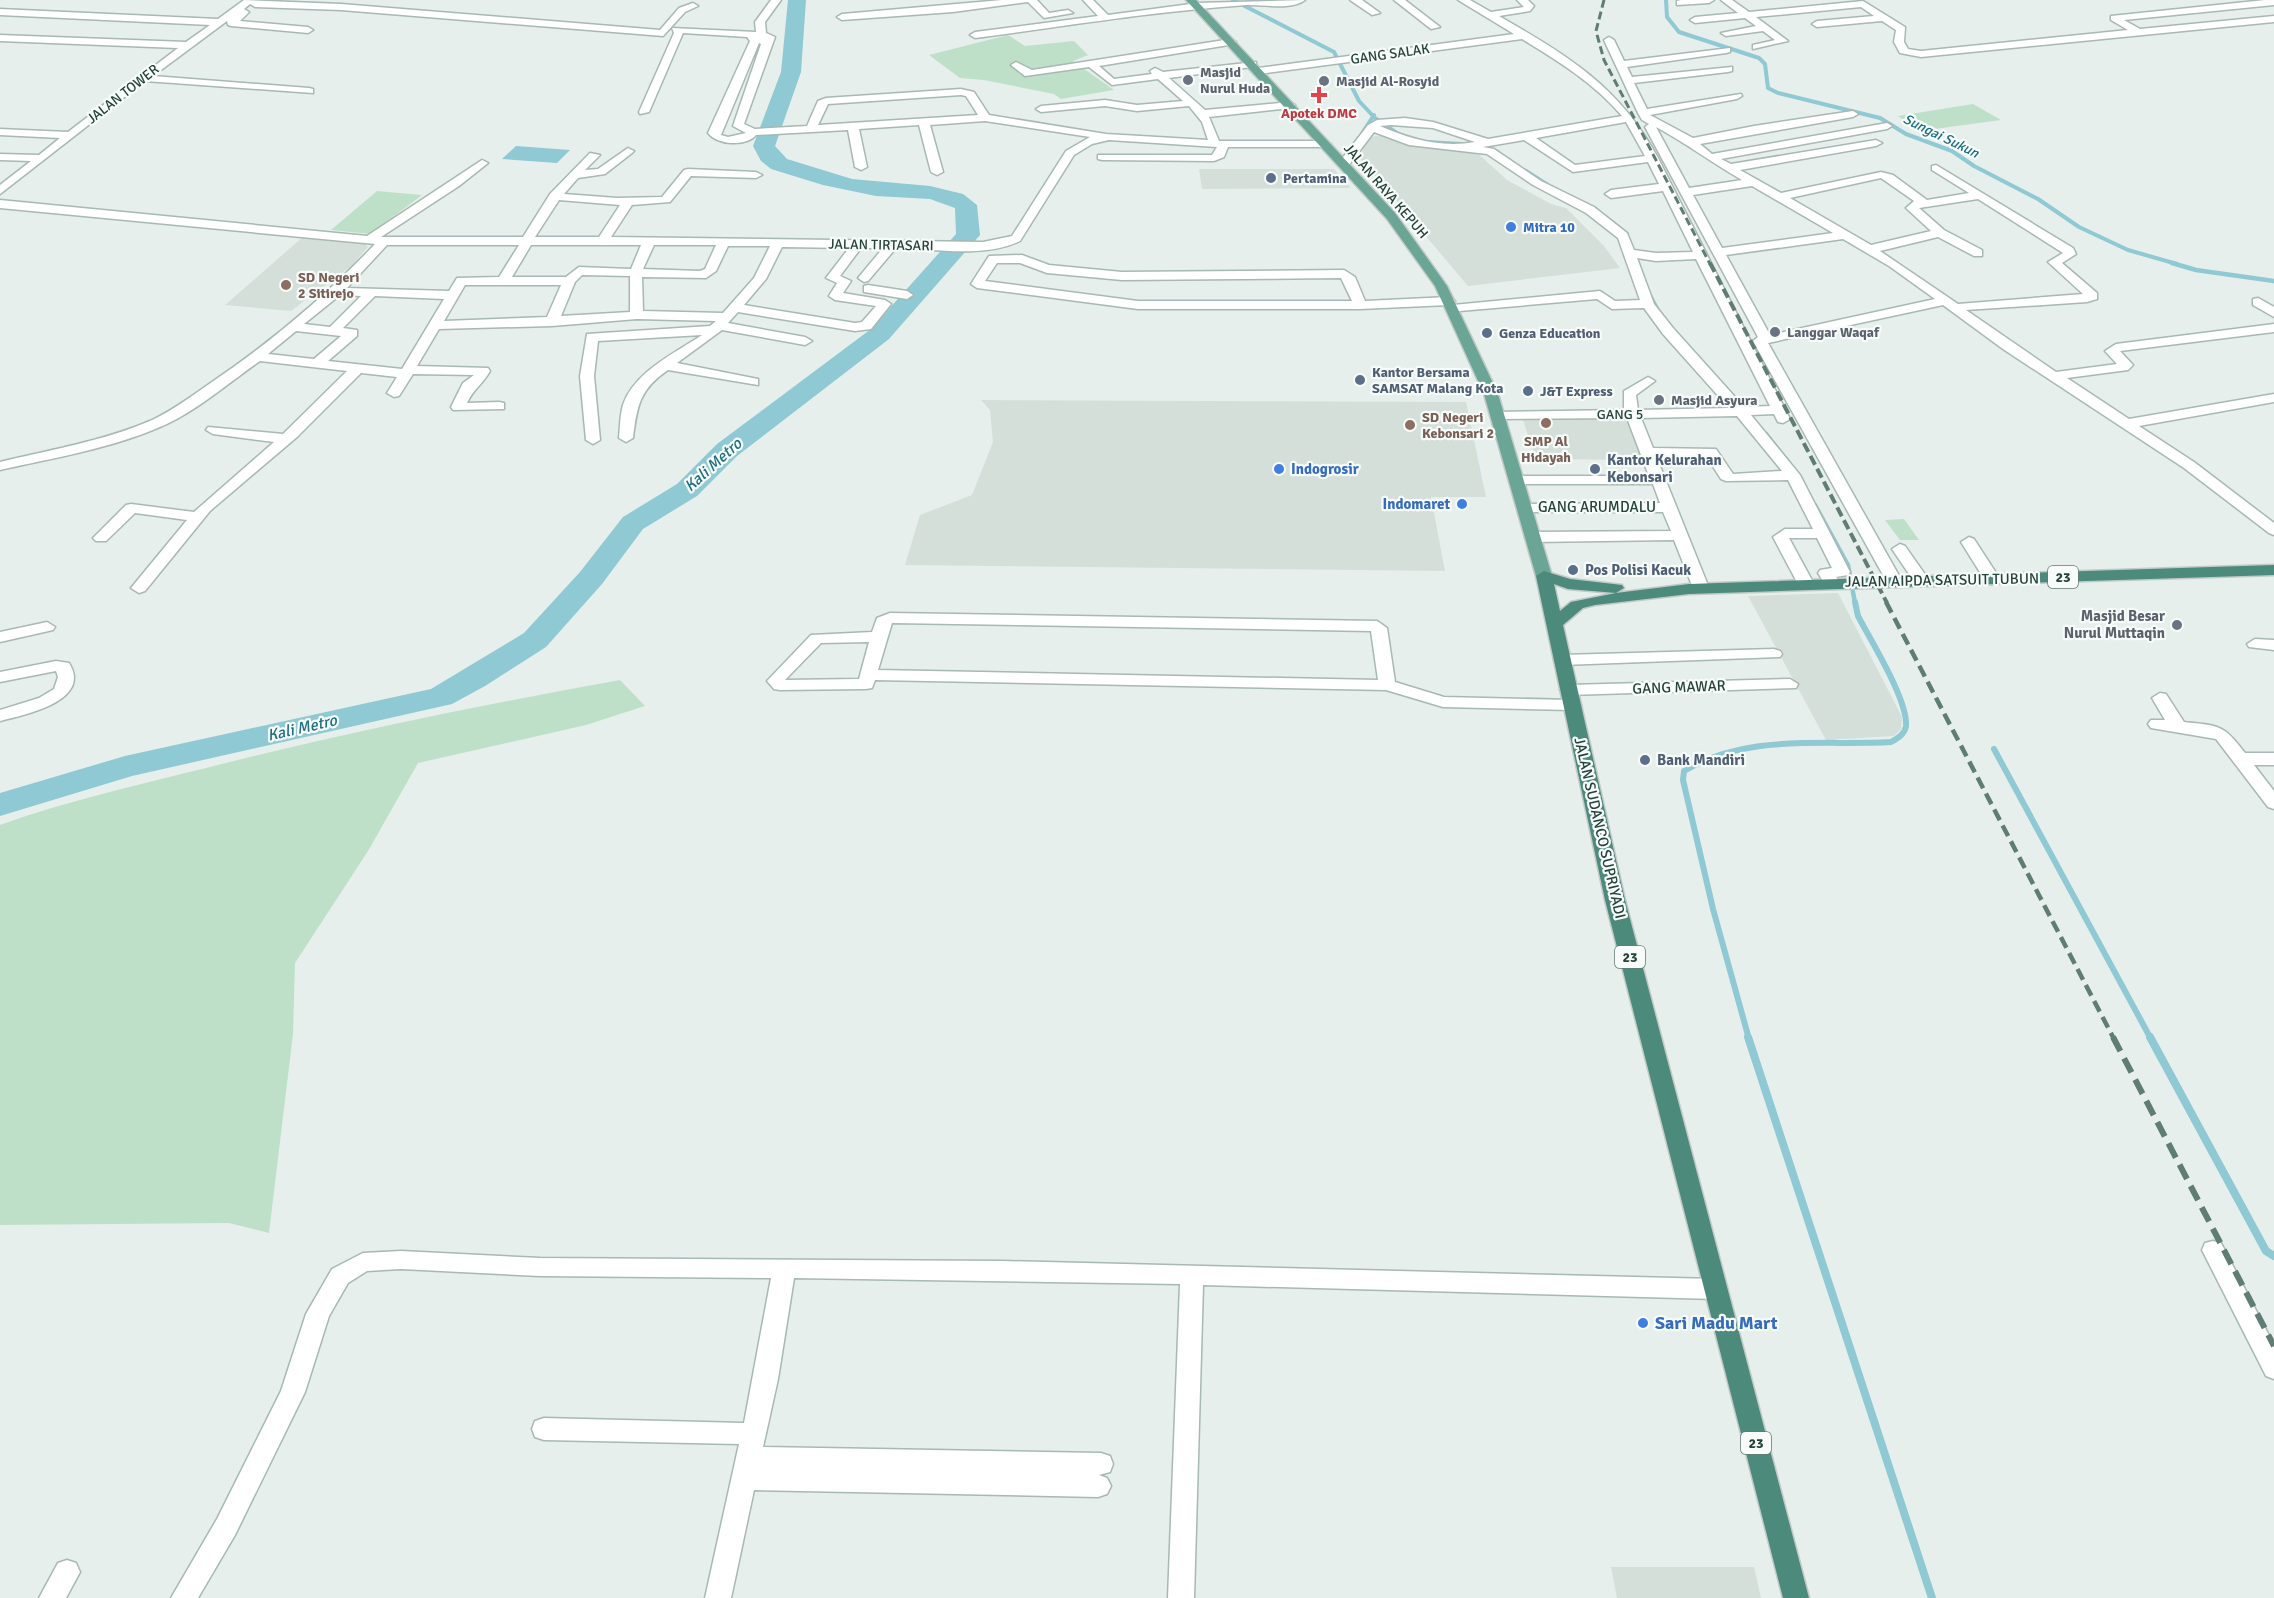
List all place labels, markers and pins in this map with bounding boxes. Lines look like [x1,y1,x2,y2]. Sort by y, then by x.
place label: Masjid Nurul Huda [1200,64,1270,97]
marker: Masjid Nurul Huda [1181,73,1195,87]
place label: Masjid Al-Rosyid [1336,73,1440,90]
marker: Masjid Al-Rosyid [1317,74,1331,88]
marker: Apotek DMC [1312,88,1326,102]
place label: Apotek DMC [1281,105,1357,122]
place label: Pertamina [1283,170,1347,187]
marker: Pertamina [1264,171,1278,185]
place label: Mitra 10 [1523,219,1575,236]
marker: Mitra 10 [1504,220,1518,234]
place label: SD Negeri 2 Sitirejo [298,269,359,302]
marker: SD Negeri 2 Sitirejo [279,278,293,292]
place label: Langgar Waqaf [1787,324,1880,341]
place label: Genza Education [1499,325,1601,342]
marker: Langgar Waqaf [1768,325,1782,339]
marker: Genza Education [1480,326,1494,340]
place label: Kantor Bersama SAMSAT Malang Kota [1372,364,1503,397]
marker: Kantor Bersama SAMSAT Malang Kota [1353,373,1367,387]
place label: J&T Express [1540,383,1613,400]
marker: J&T Express [1521,384,1535,398]
place label: Masjid Asyura [1671,392,1758,409]
marker: Masjid Asyura [1652,393,1666,407]
place label: SD Negeri Kebonsari 2 [1422,409,1494,442]
marker: SMP Al Hidayah [1539,416,1553,430]
marker: SD Negeri Kebonsari 2 [1403,418,1417,432]
place label: SMP Al Hidayah [1521,433,1571,466]
place label: Kantor Kelurahan Kebonsari [1607,451,1722,486]
place label: Indogrosir [1291,460,1359,478]
marker: Indogrosir [1272,462,1286,476]
marker: Kantor Kelurahan Kebonsari [1588,462,1602,476]
place label: Indomaret [1383,495,1450,513]
marker: Indomaret [1455,497,1469,511]
place label: Pos Polisi Kacuk [1585,561,1691,579]
marker: Pos Polisi Kacuk [1566,563,1580,577]
place label: Masjid Besar Nurul Muttaqin [2064,607,2165,642]
marker: Masjid Besar Nurul Muttaqin [2170,618,2184,632]
place label: Bank Mandiri [1657,751,1745,769]
marker: Bank Mandiri [1638,753,1652,767]
place label: Sari Madu Mart [1655,1312,1778,1334]
marker: Sari Madu Mart [1636,1316,1650,1330]

